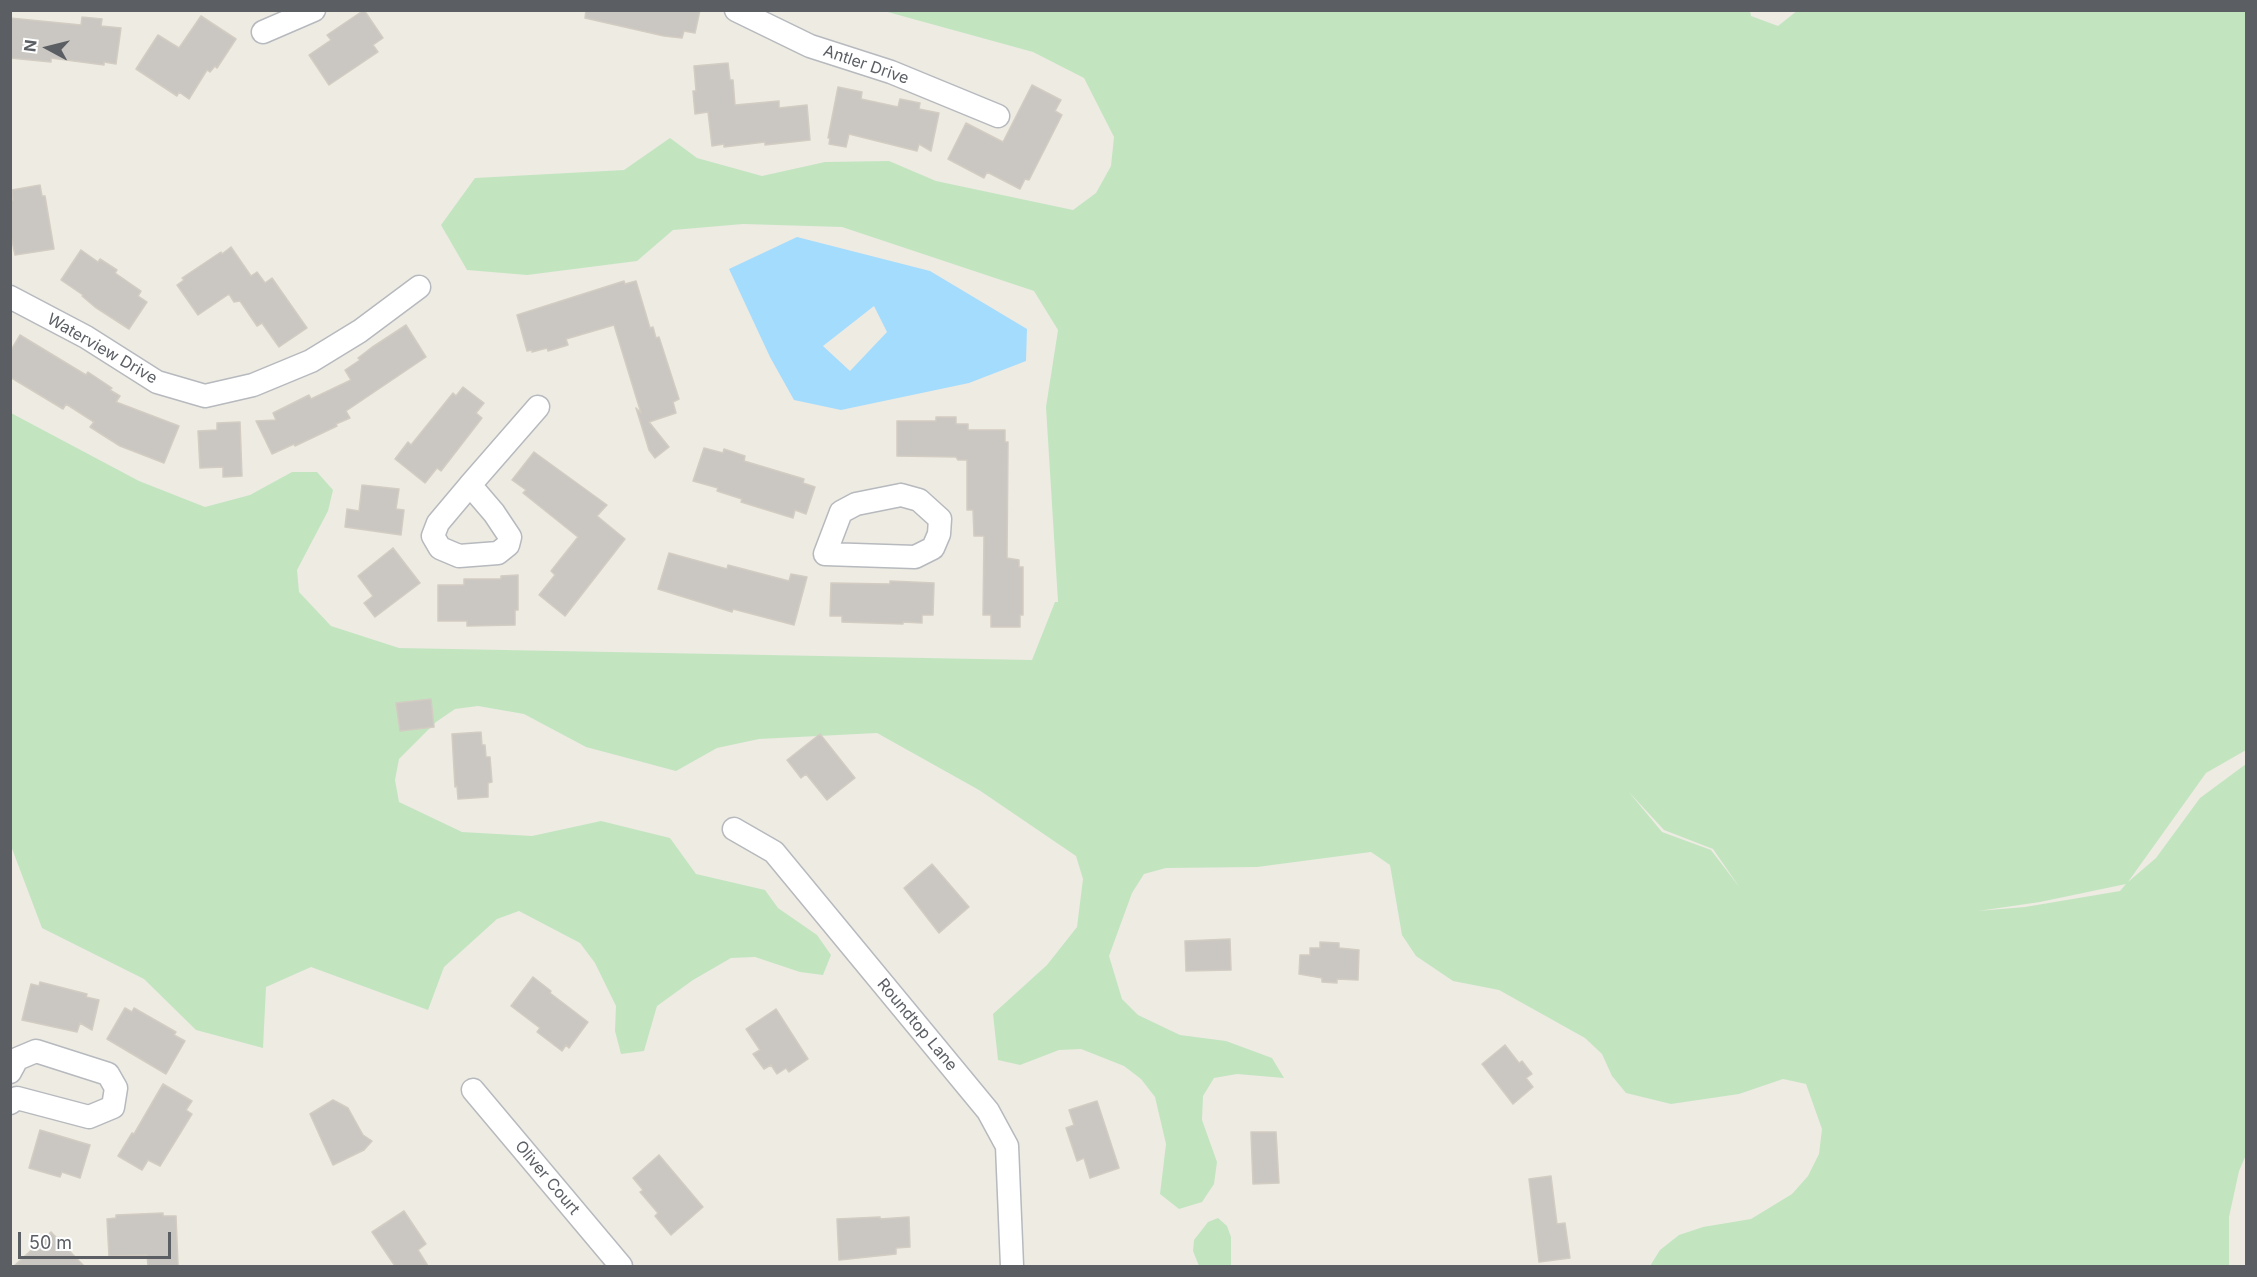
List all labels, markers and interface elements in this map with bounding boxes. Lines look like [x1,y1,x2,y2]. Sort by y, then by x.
north arrow [18,18,78,78]
text: N [19,39,41,53]
street label: Antler Drive [821,41,911,89]
street label: Waterview Drive [44,310,160,388]
street label: Roundtop Lane [873,975,961,1075]
street label: Oliver Court [510,1137,584,1219]
scale bar [21,1220,174,1258]
text: 50 m [29,1232,72,1253]

